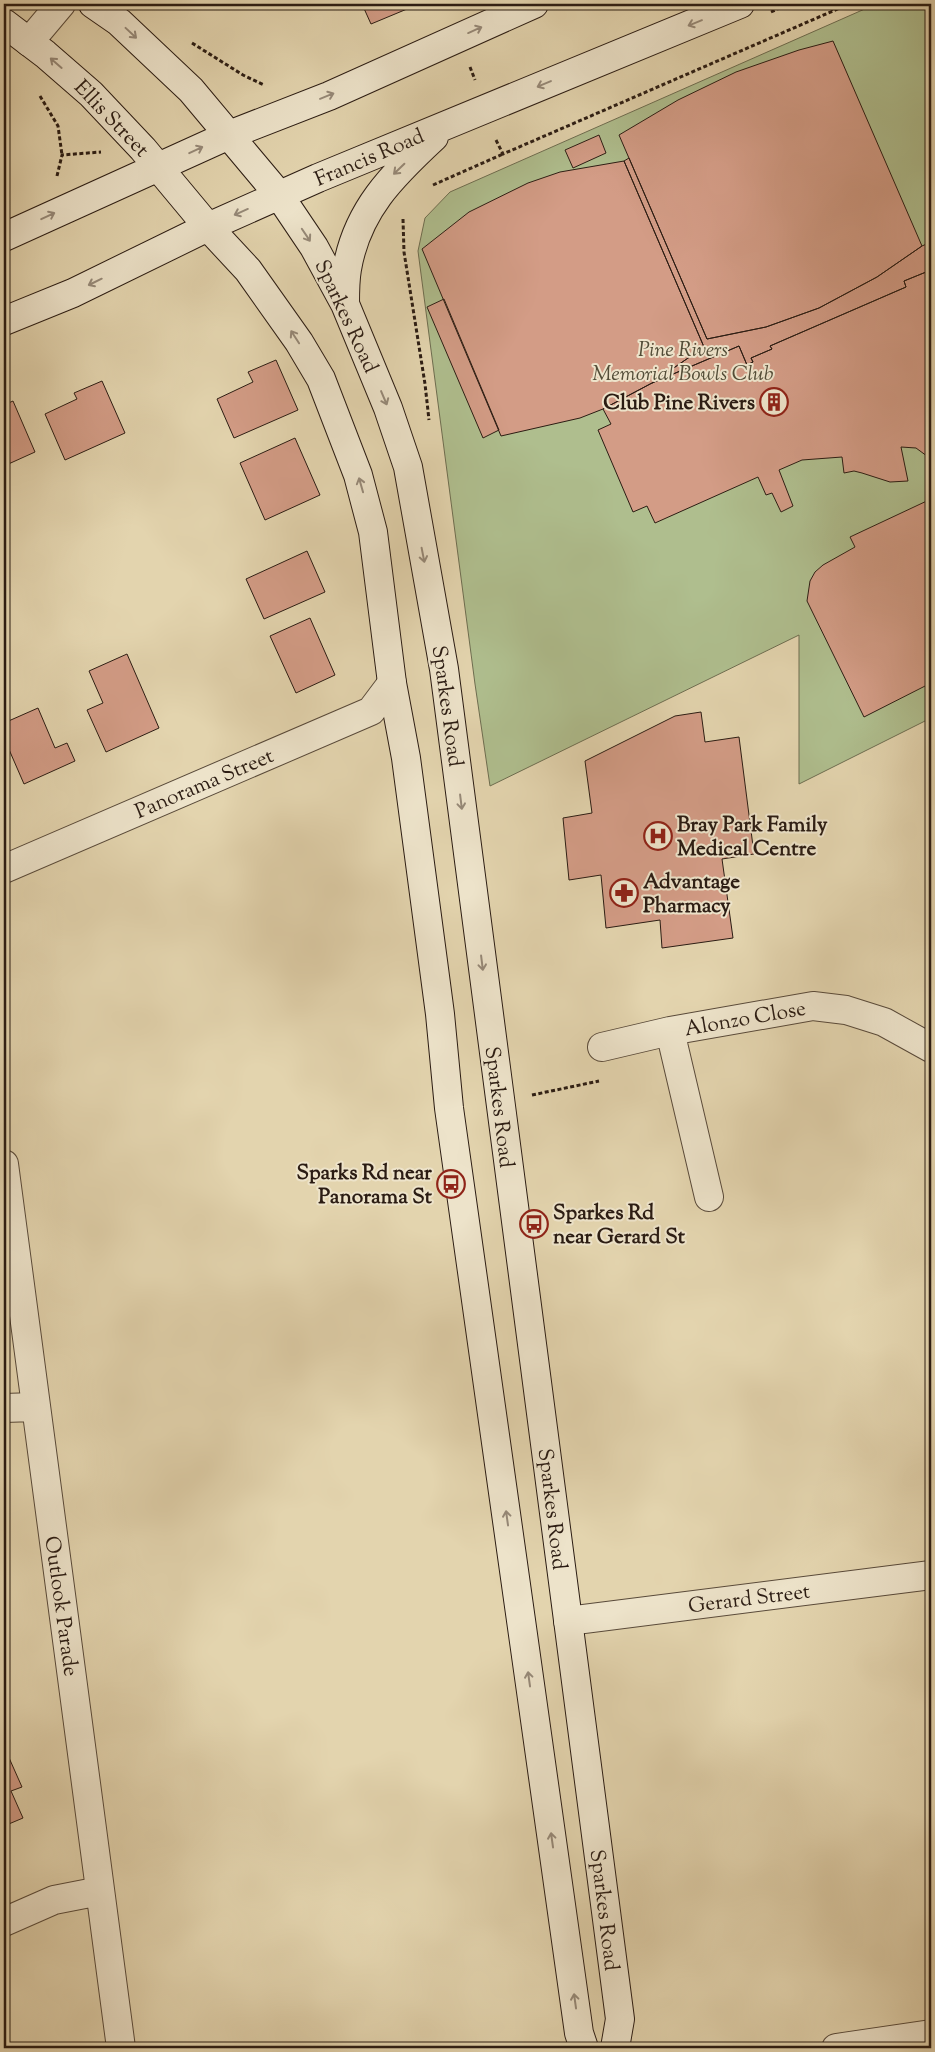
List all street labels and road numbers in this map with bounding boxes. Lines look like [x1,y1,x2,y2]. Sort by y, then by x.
street label: Ellis Street [66,74,155,165]
street label: Francis Road [310,122,429,195]
street label: Sparkes Road [306,255,385,379]
street label: Sparkes Road [423,644,469,769]
street label: Panorama Street [131,742,279,828]
street label: Alonzo Close [682,995,808,1045]
street label: Sparkes Road [476,1045,520,1170]
street label: Sparkes Road [529,1447,573,1572]
street label: Outlook Parade [35,1534,85,1678]
street label: Gerard Street [687,1578,812,1622]
street label: Sparkes Road [581,1848,625,1973]

